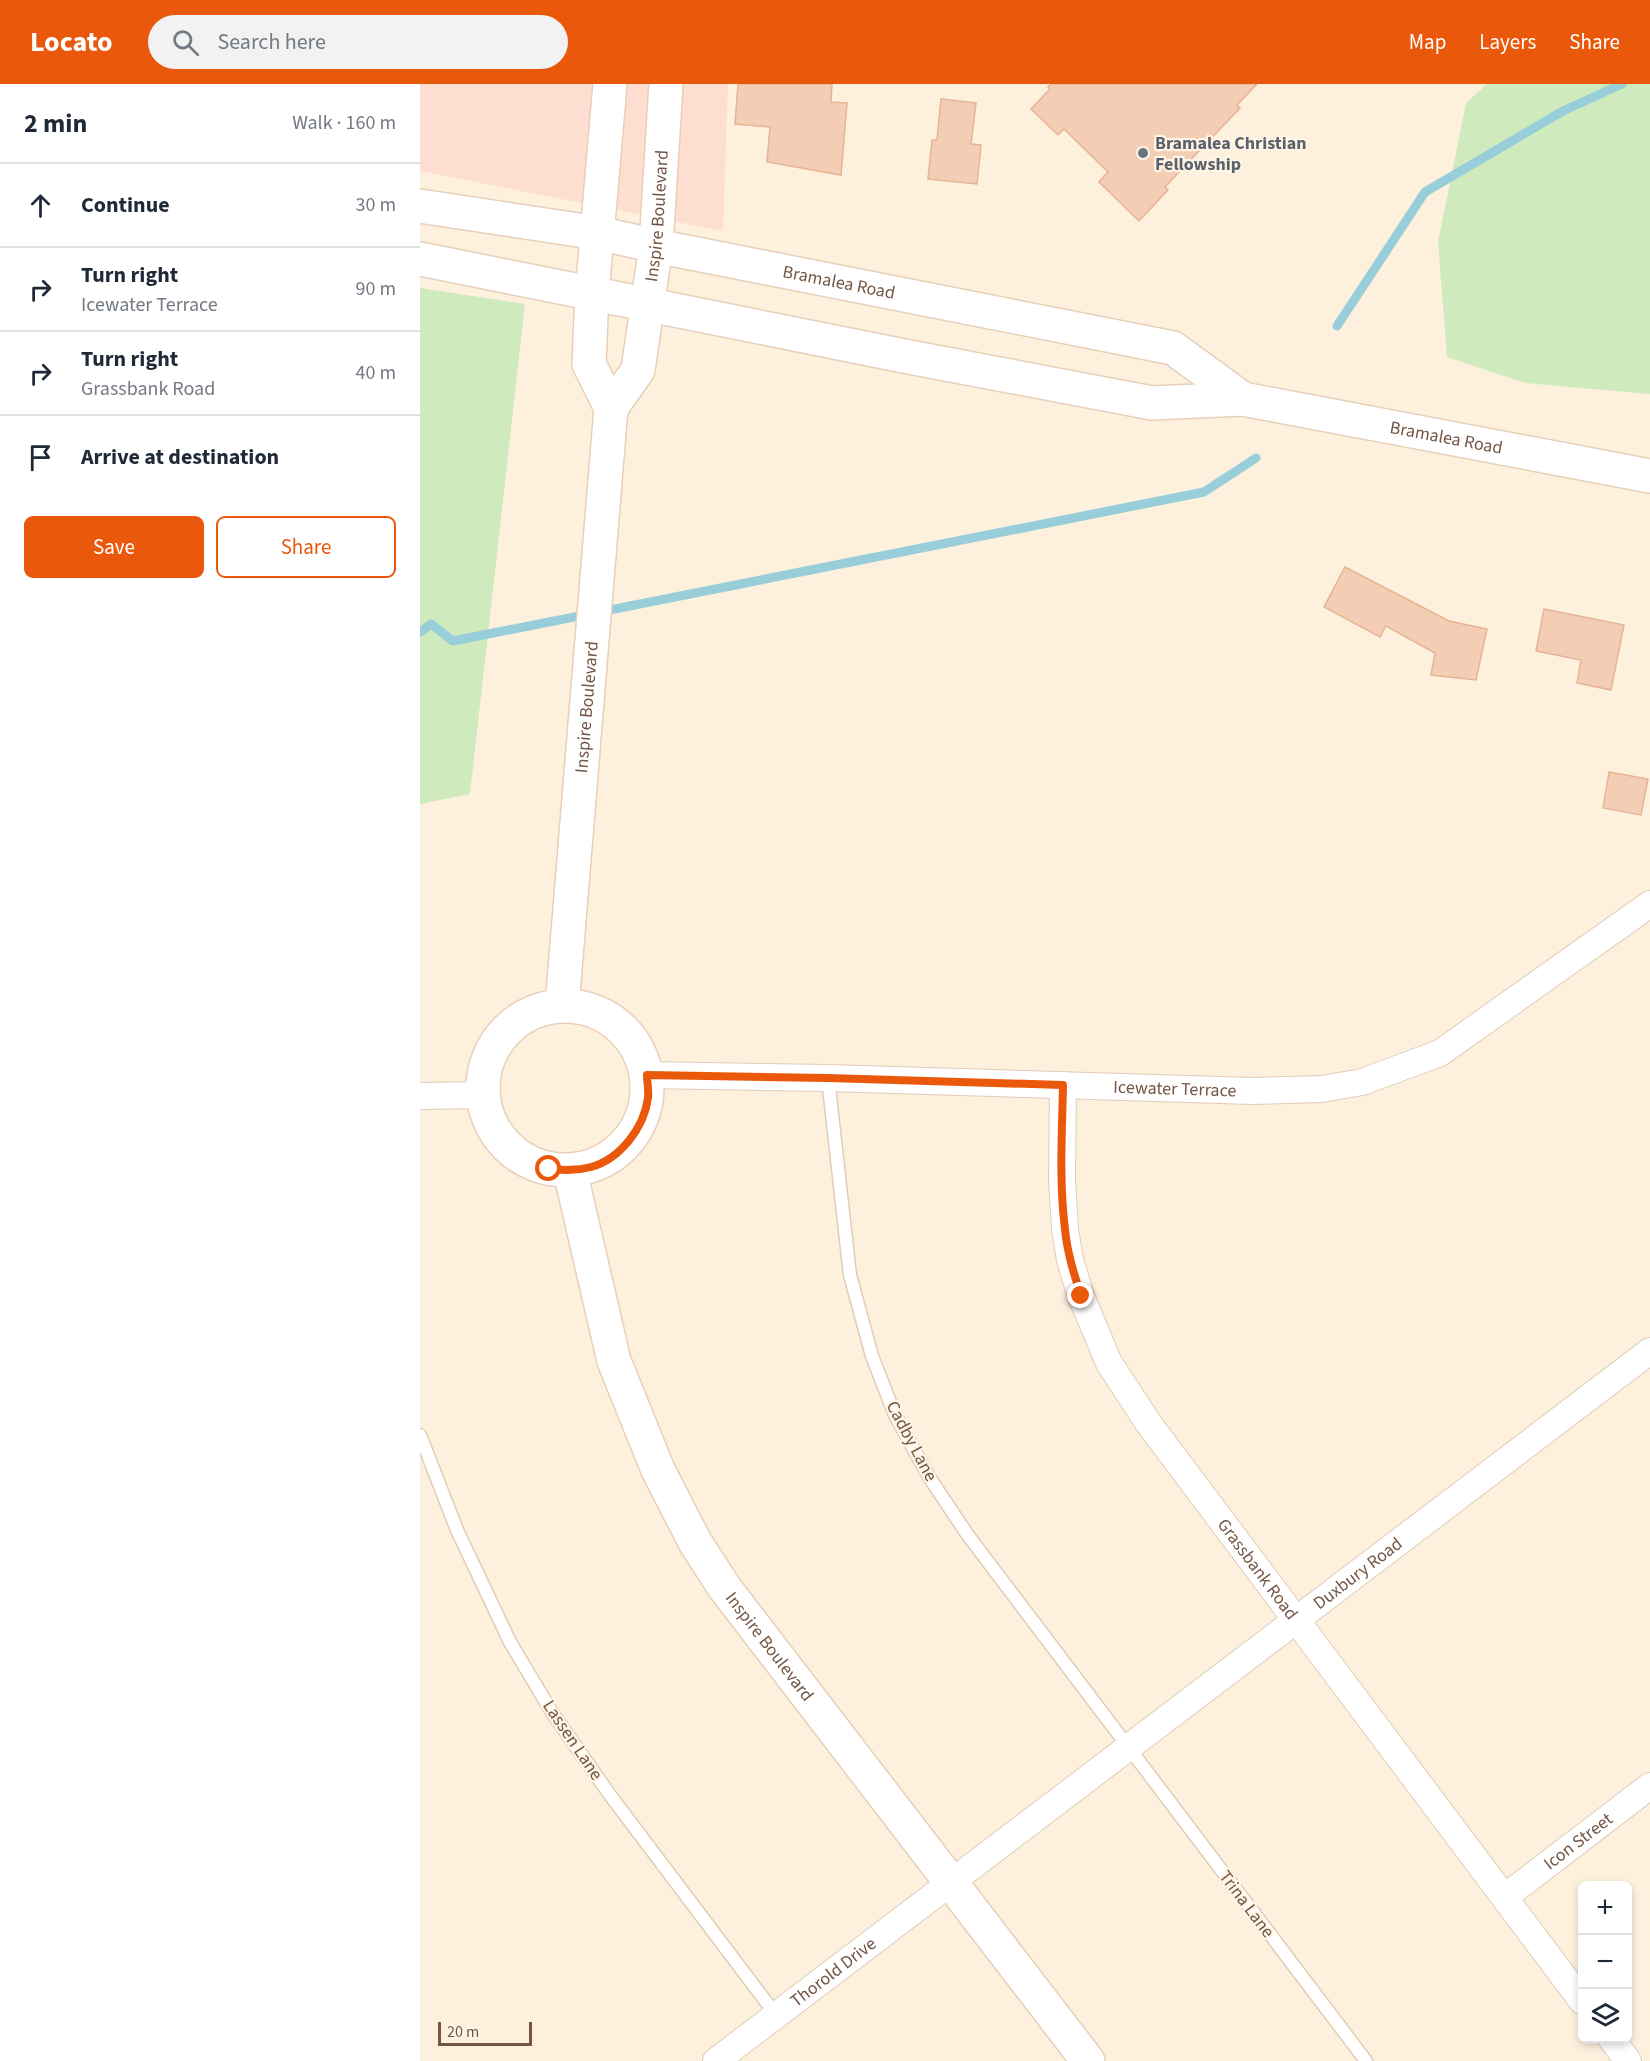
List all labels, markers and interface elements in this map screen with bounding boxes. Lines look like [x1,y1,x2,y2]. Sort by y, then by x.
search box [148,15,568,69]
text: Locato [30,22,112,62]
icon: search [169,26,202,59]
text: Search here [217,26,326,58]
text: Map [1409,27,1446,57]
text: Layers [1479,27,1536,57]
text: Share [1569,27,1620,57]
text: 2 min [24,105,87,142]
text: Walk · 160 m [292,109,396,137]
place label: Bramalea Christian Fellowship [1155,131,1306,177]
marker: Bramalea Christian Fellowship [1136,146,1150,160]
street label: Inspire Boulevard [639,149,675,284]
icon: ahead [24,189,57,222]
text: Continue [81,189,170,221]
text: 30 m [356,191,396,219]
text: Turn right [81,259,178,291]
street label: Bramalea Road [780,259,897,306]
icon: right [24,273,57,306]
text: 90 m [356,275,396,303]
text: Icewater Terrace [81,291,218,319]
text: Turn right [81,343,178,375]
icon: right [24,357,57,390]
text: 40 m [356,359,396,387]
text: Grassbank Road [81,375,215,403]
street label: Bramalea Road [1388,415,1505,461]
icon: arrive [24,441,57,474]
text: Arrive at destination [81,441,279,473]
button: Save [24,516,204,578]
button: Share [216,516,396,578]
street label: Inspire Boulevard [569,640,605,774]
street label: Icewater Terrace [1113,1075,1237,1103]
route start [535,1155,561,1181]
route end [1067,1282,1093,1308]
street label: Cadby Lane [880,1397,943,1486]
street label: Grassbank Road [1211,1513,1304,1625]
street label: Duxbury Road [1308,1532,1408,1616]
street label: Inspire Boulevard [719,1587,819,1707]
street label: Lassen Lane [537,1695,609,1785]
street label: Icon Street [1539,1807,1618,1876]
street label: Trina Lane [1213,1865,1280,1943]
map controls [1578,1881,1632,2043]
button: + [1578,1881,1632,1935]
street label: Thorold Drive [785,1931,882,2013]
button: − [1578,1935,1632,1989]
button: layers [1578,1989,1632,2043]
scale bar [438,2019,532,2046]
text: 20 m [447,2021,479,2043]

